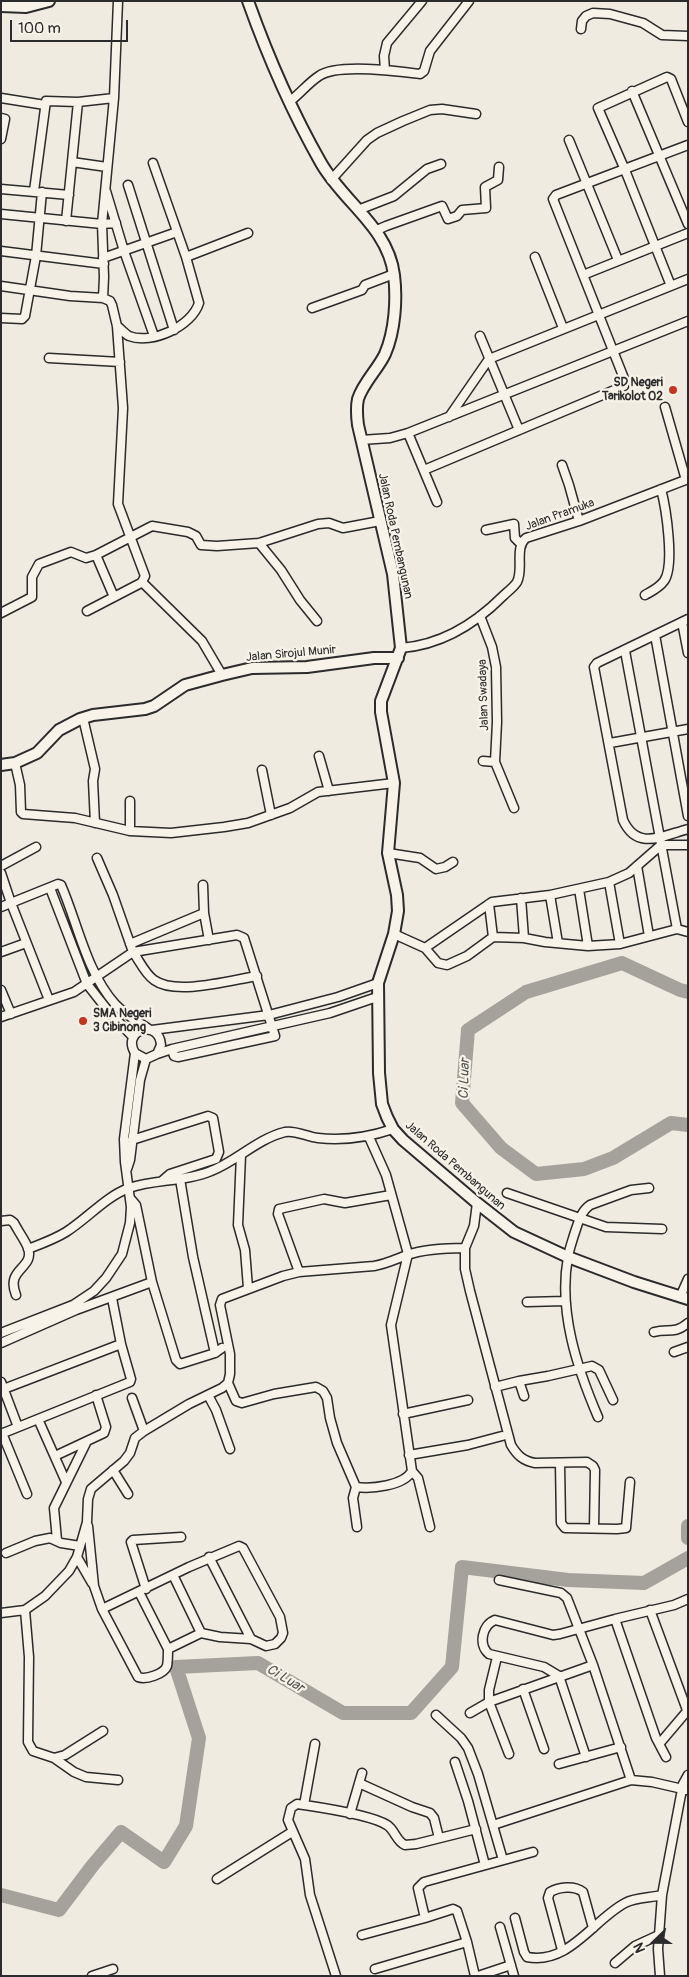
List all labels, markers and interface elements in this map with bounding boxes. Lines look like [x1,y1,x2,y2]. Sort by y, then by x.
scale bar [12,10,130,42]
text: 100 m [18,19,61,38]
place label: SD Negeri Tarikolot 02 [602,376,663,404]
marker: SD Negeri Tarikolot 02 [667,384,679,396]
street label: Jalan Roda Pembangunan [375,472,415,600]
street label: Jalan Pramuka [524,496,596,534]
street label: Jalan Sirojul Munir [245,643,337,665]
street label: Jalan Swadaya [476,659,492,731]
place label: SMA Negeri 3 Cibinong [93,1007,151,1035]
marker: SMA Negeri 3 Cibinong [77,1015,89,1027]
water label: Ci Luar [456,1058,474,1100]
street label: Jalan Roda Pembangunan [402,1119,508,1213]
water label: Ci Luar [263,1661,307,1697]
north arrow [629,1917,679,1967]
text: N [630,1940,649,1955]

